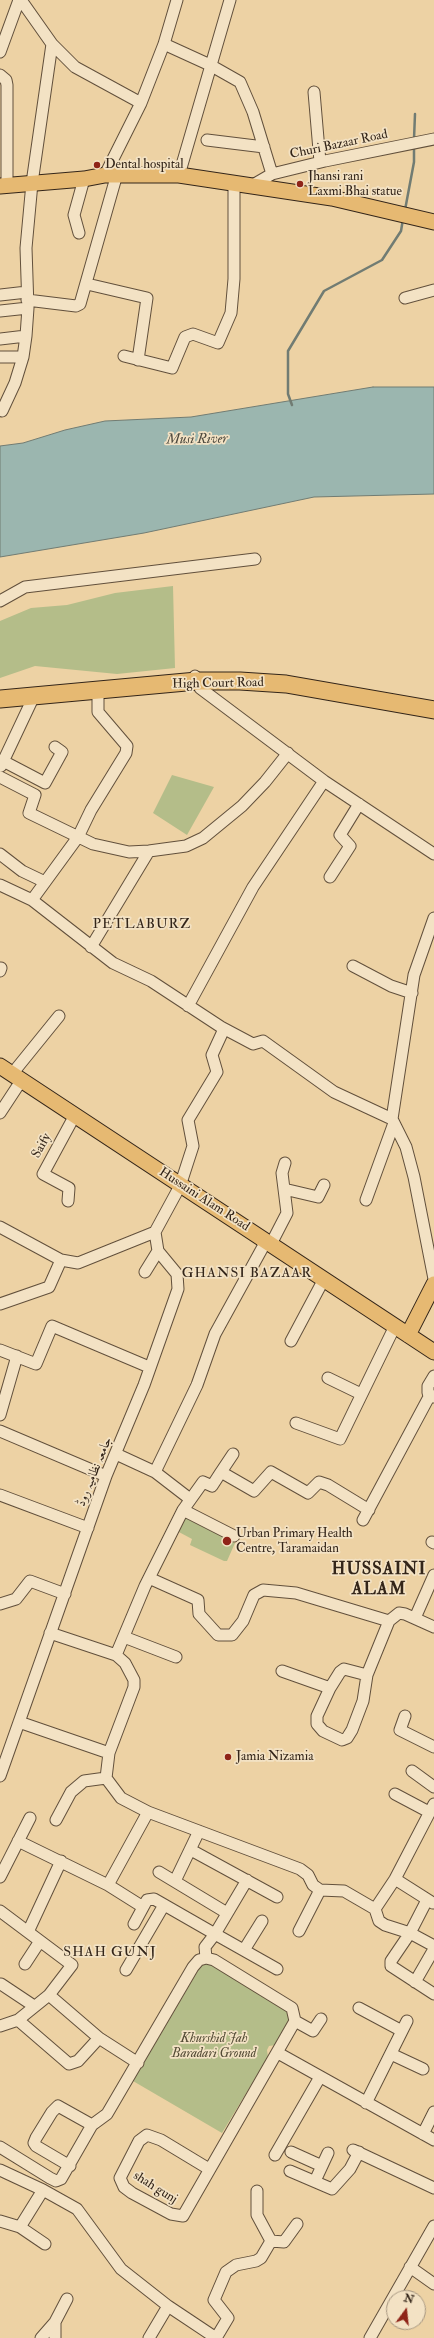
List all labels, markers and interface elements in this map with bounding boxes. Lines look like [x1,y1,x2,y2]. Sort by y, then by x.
street label: Churi Bazaar Road [289,127,389,163]
place label: Dental hospital [105,157,184,173]
marker: Dental hospital [92,160,102,170]
place label: Jhansi rani Laxmi Bhai statue [308,169,402,200]
marker: Jhansi rani Laxmi Bhai statue [295,179,305,189]
water label: Musi River [166,431,228,449]
street label: High Court Road [172,675,264,693]
district label: PETLABURZ [93,917,191,933]
street label: Saify [29,1131,55,1161]
street label: Hussaini Alam Road [156,1165,252,1235]
district label: GHANSI BAZAAR [182,1266,312,1282]
street label: جامعہ نظامیہ روڈ [74,1435,116,1509]
place label: Urban Primary Health Centre, Taramaidan [236,1526,353,1557]
marker: Urban Primary Health Centre, Taramaidan [221,1535,233,1547]
district label: HUSSAINI ALAM [332,1560,426,1600]
place label: Jamia Nizamia [236,1749,313,1765]
marker: Jamia Nizamia [223,1752,233,1762]
district label: SHAH GUNJ [63,1945,157,1961]
park label: Khurshid Jah Baradari Ground [172,2031,256,2062]
street label: shah gunj [130,2168,180,2208]
north arrow [386,2290,426,2330]
text: N [403,2291,415,2306]

